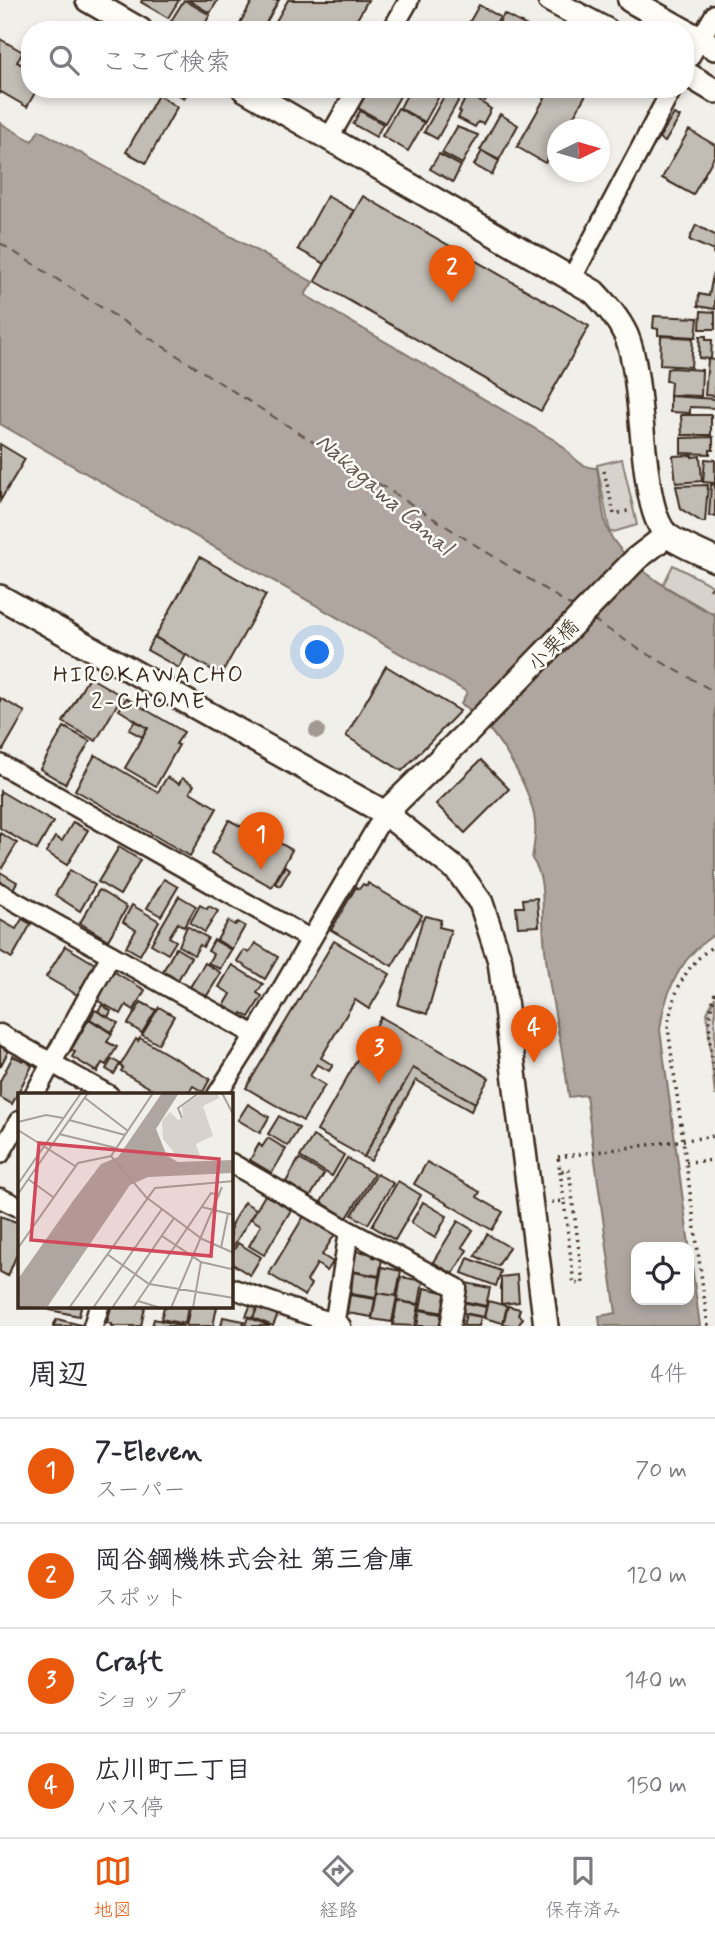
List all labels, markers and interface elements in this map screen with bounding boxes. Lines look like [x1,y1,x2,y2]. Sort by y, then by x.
search box [21,21,694,98]
icon: search [45,41,83,79]
text: ここで検索 [101,46,231,80]
north arrow [547,119,610,182]
pin: 2 [429,245,475,303]
water label: Nakagawa Canal [307,428,460,566]
street label: 小栗橋 [522,613,586,678]
your location [300,635,334,669]
district label: HIROKAWACHO 2-CHOME [53,661,245,717]
pin: 1 [238,812,284,870]
pin: 4 [511,1005,557,1063]
pin: 3 [356,1026,402,1084]
inset map [18,1093,233,1308]
map controls [631,1242,694,1305]
button: locate [631,1242,694,1305]
text: 周辺 [28,1356,88,1395]
text: 4件 [651,1360,687,1390]
text: 7-Eleven [95,1436,202,1470]
text: 1 [46,1456,56,1486]
text: 70 m [635,1456,687,1486]
text: スーパー [95,1476,186,1506]
text: 岡谷鋼機株式会社 第三倉庫 [95,1544,414,1578]
text: 2 [45,1561,57,1591]
text: 120 m [626,1561,687,1591]
text: スポット [95,1584,187,1614]
text: Craft [95,1646,163,1680]
text: 3 [46,1666,56,1696]
text: 140 m [624,1666,687,1696]
text: ショップ [95,1686,186,1716]
text: 広川町二丁目 [95,1754,251,1788]
text: 4 [44,1771,58,1801]
text: 150 m [626,1771,687,1801]
text: バス停 [95,1794,164,1824]
tab: 地図 [94,1852,132,1923]
tab: 経路 [319,1852,357,1923]
tab: 保存済み [545,1852,621,1923]

